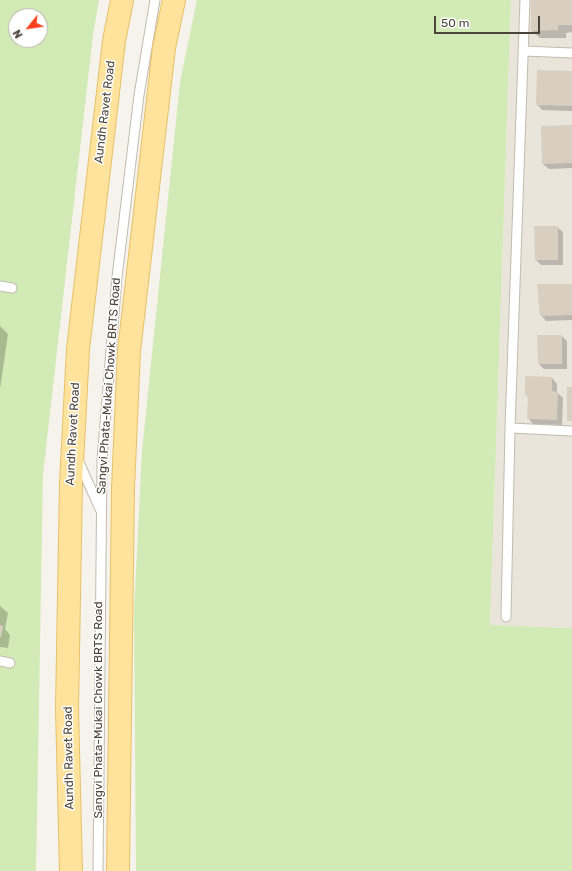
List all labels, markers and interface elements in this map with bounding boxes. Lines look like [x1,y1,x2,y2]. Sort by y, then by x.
north arrow [8,8,48,48]
scale bar [436,8,542,34]
text: 50 m [441,16,469,30]
text: N [10,27,26,40]
street label: Aundh Ravet Road [92,60,118,164]
street label: Sangvi Phata-Mukai Chowk BRTS Road [94,277,124,495]
street label: Aundh Ravet Road [63,382,83,486]
street label: Sangvi Phata-Mukai Chowk BRTS Road [92,601,106,819]
street label: Aundh Ravet Road [61,706,77,810]

